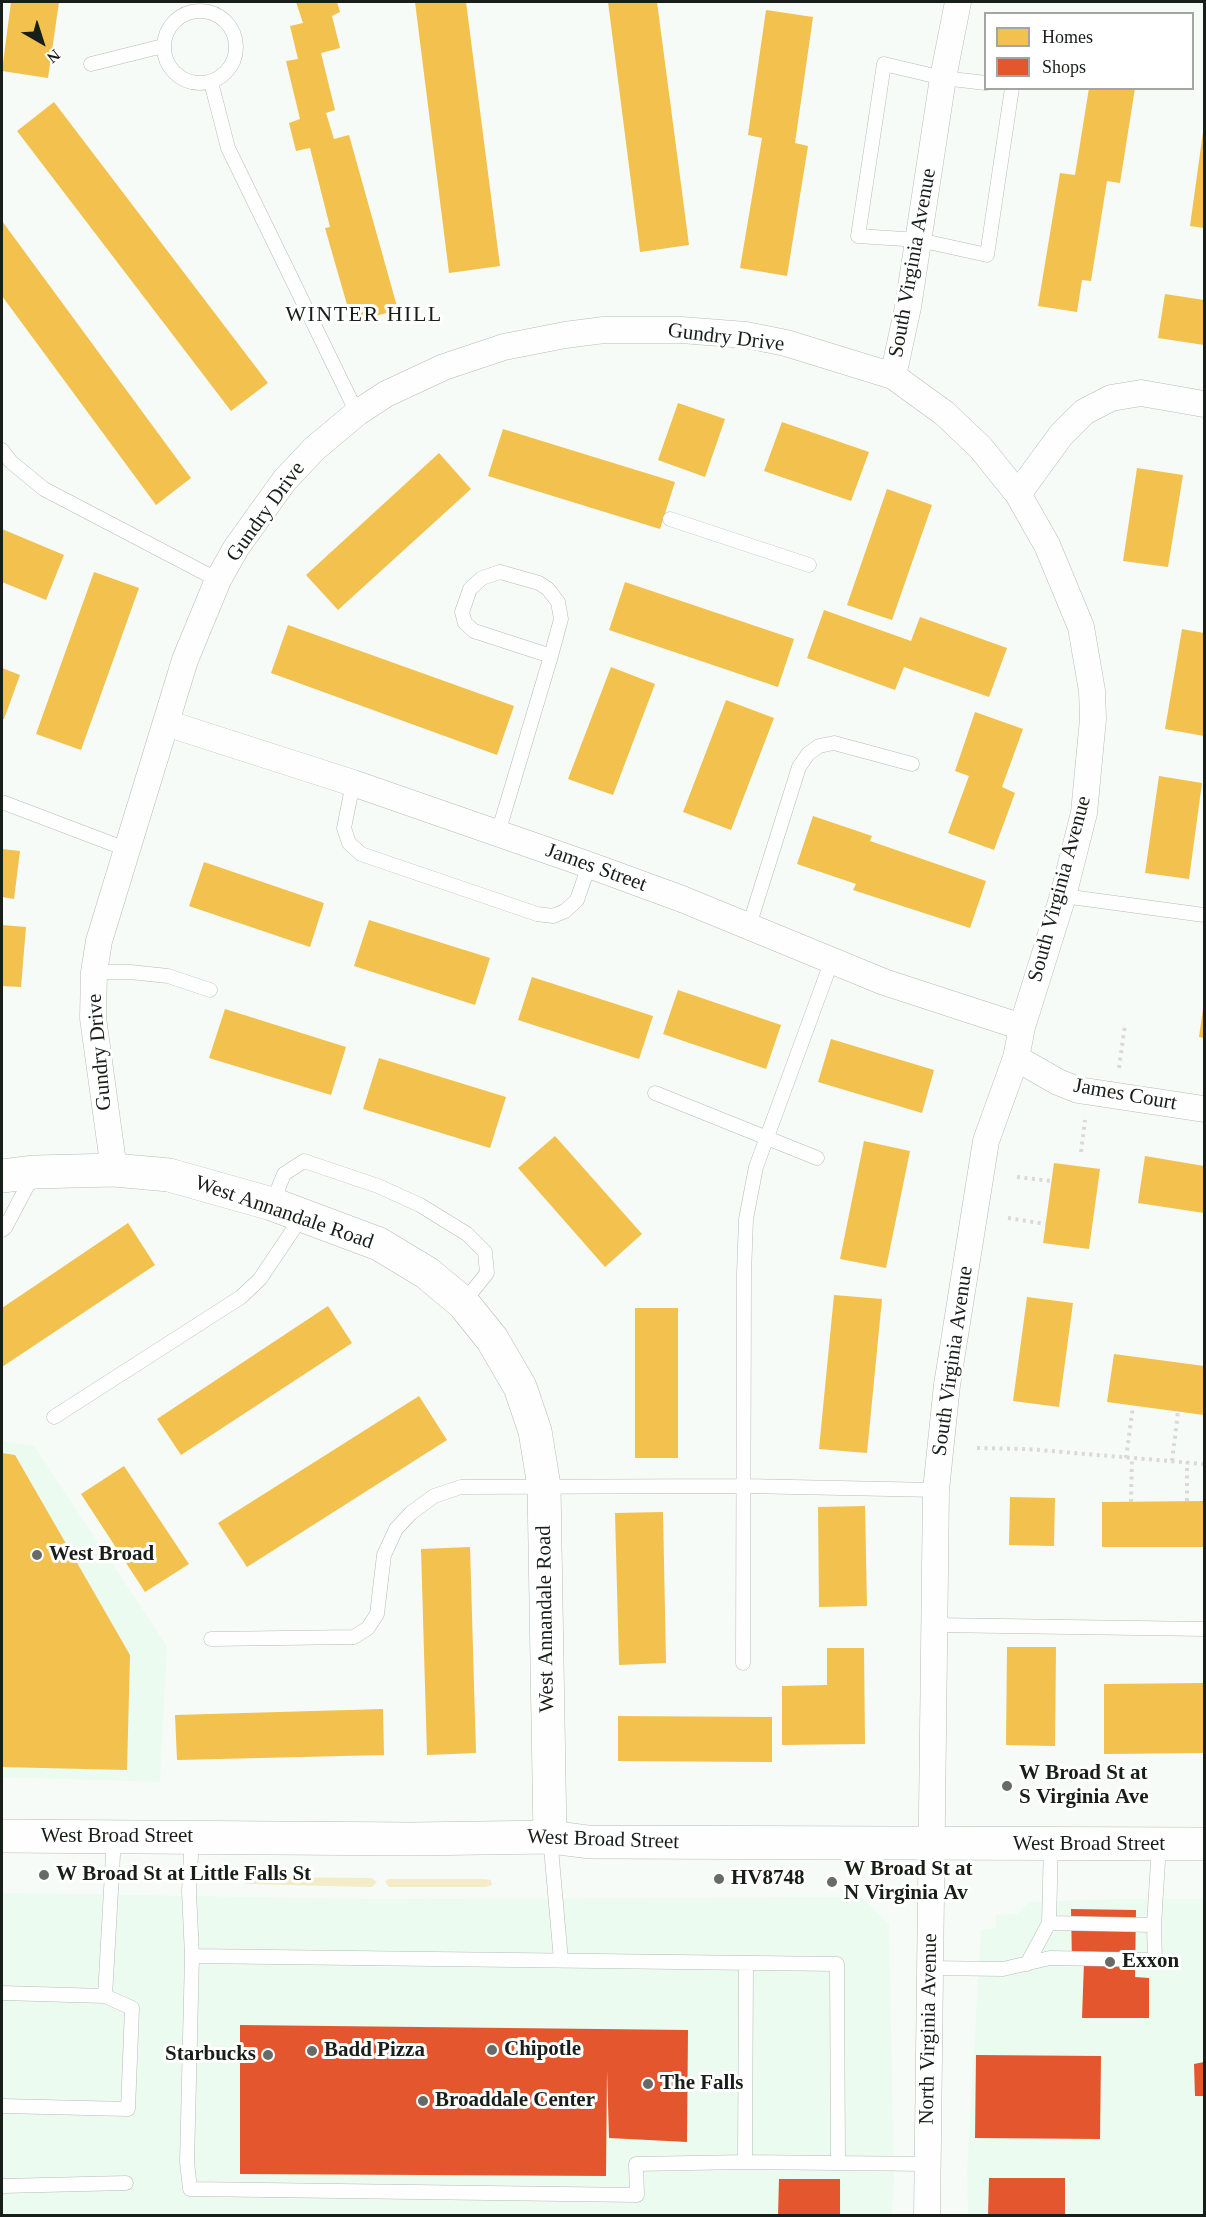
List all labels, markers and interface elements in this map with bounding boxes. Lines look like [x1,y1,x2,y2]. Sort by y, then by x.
north arrow [12,12,72,72]
legend [984,12,1194,90]
text: Homes [1042,27,1093,47]
text: N [44,46,63,67]
text: Shops [1042,57,1086,77]
street label: South Virginia Avenue [884,166,942,360]
district label: WINTER HILL [285,302,443,328]
street label: Gundry Drive [666,318,786,358]
street label: Gundry Drive [221,457,311,567]
street label: South Virginia Avenue [1023,793,1097,985]
street label: James Street [542,838,650,898]
street label: Gundry Drive [82,993,118,1111]
street label: James Court [1071,1074,1179,1116]
street label: West Annandale Road [191,1171,377,1255]
street label: South Virginia Avenue [927,1264,979,1458]
street label: West Annandale Road [532,1525,560,1713]
place label: West Broad [49,1542,154,1568]
marker: West Broad [30,1548,44,1562]
place label: W Broad St at S Virginia Ave [1019,1761,1148,1811]
marker: W Broad St at S Virginia Ave [1000,1779,1014,1793]
street label: West Broad Street [41,1823,193,1849]
street label: West Broad Street [526,1825,680,1855]
street label: West Broad Street [1013,1831,1165,1857]
place label: W Broad St at N Virginia Av [844,1857,973,1907]
place label: W Broad St at Little Falls St [56,1862,311,1888]
place label: HV8748 [731,1866,804,1892]
marker: W Broad St at Little Falls St [37,1868,51,1882]
marker: HV8748 [712,1872,726,1886]
marker: W Broad St at N Virginia Av [825,1875,839,1889]
street label: North Virginia Avenue [915,1933,943,2125]
place label: Exxon [1122,1949,1179,1975]
marker: Exxon [1103,1955,1117,1969]
place label: Chipotle [504,2037,581,2063]
place label: Badd Pizza [324,2038,425,2064]
place label: Starbucks [165,2042,256,2068]
marker: Chipotle [485,2043,499,2057]
marker: Badd Pizza [305,2044,319,2058]
marker: Starbucks [261,2048,275,2062]
place label: The Falls [660,2071,743,2097]
marker: The Falls [641,2077,655,2091]
place label: Broaddale Center [435,2088,595,2114]
marker: Broaddale Center [416,2094,430,2108]

